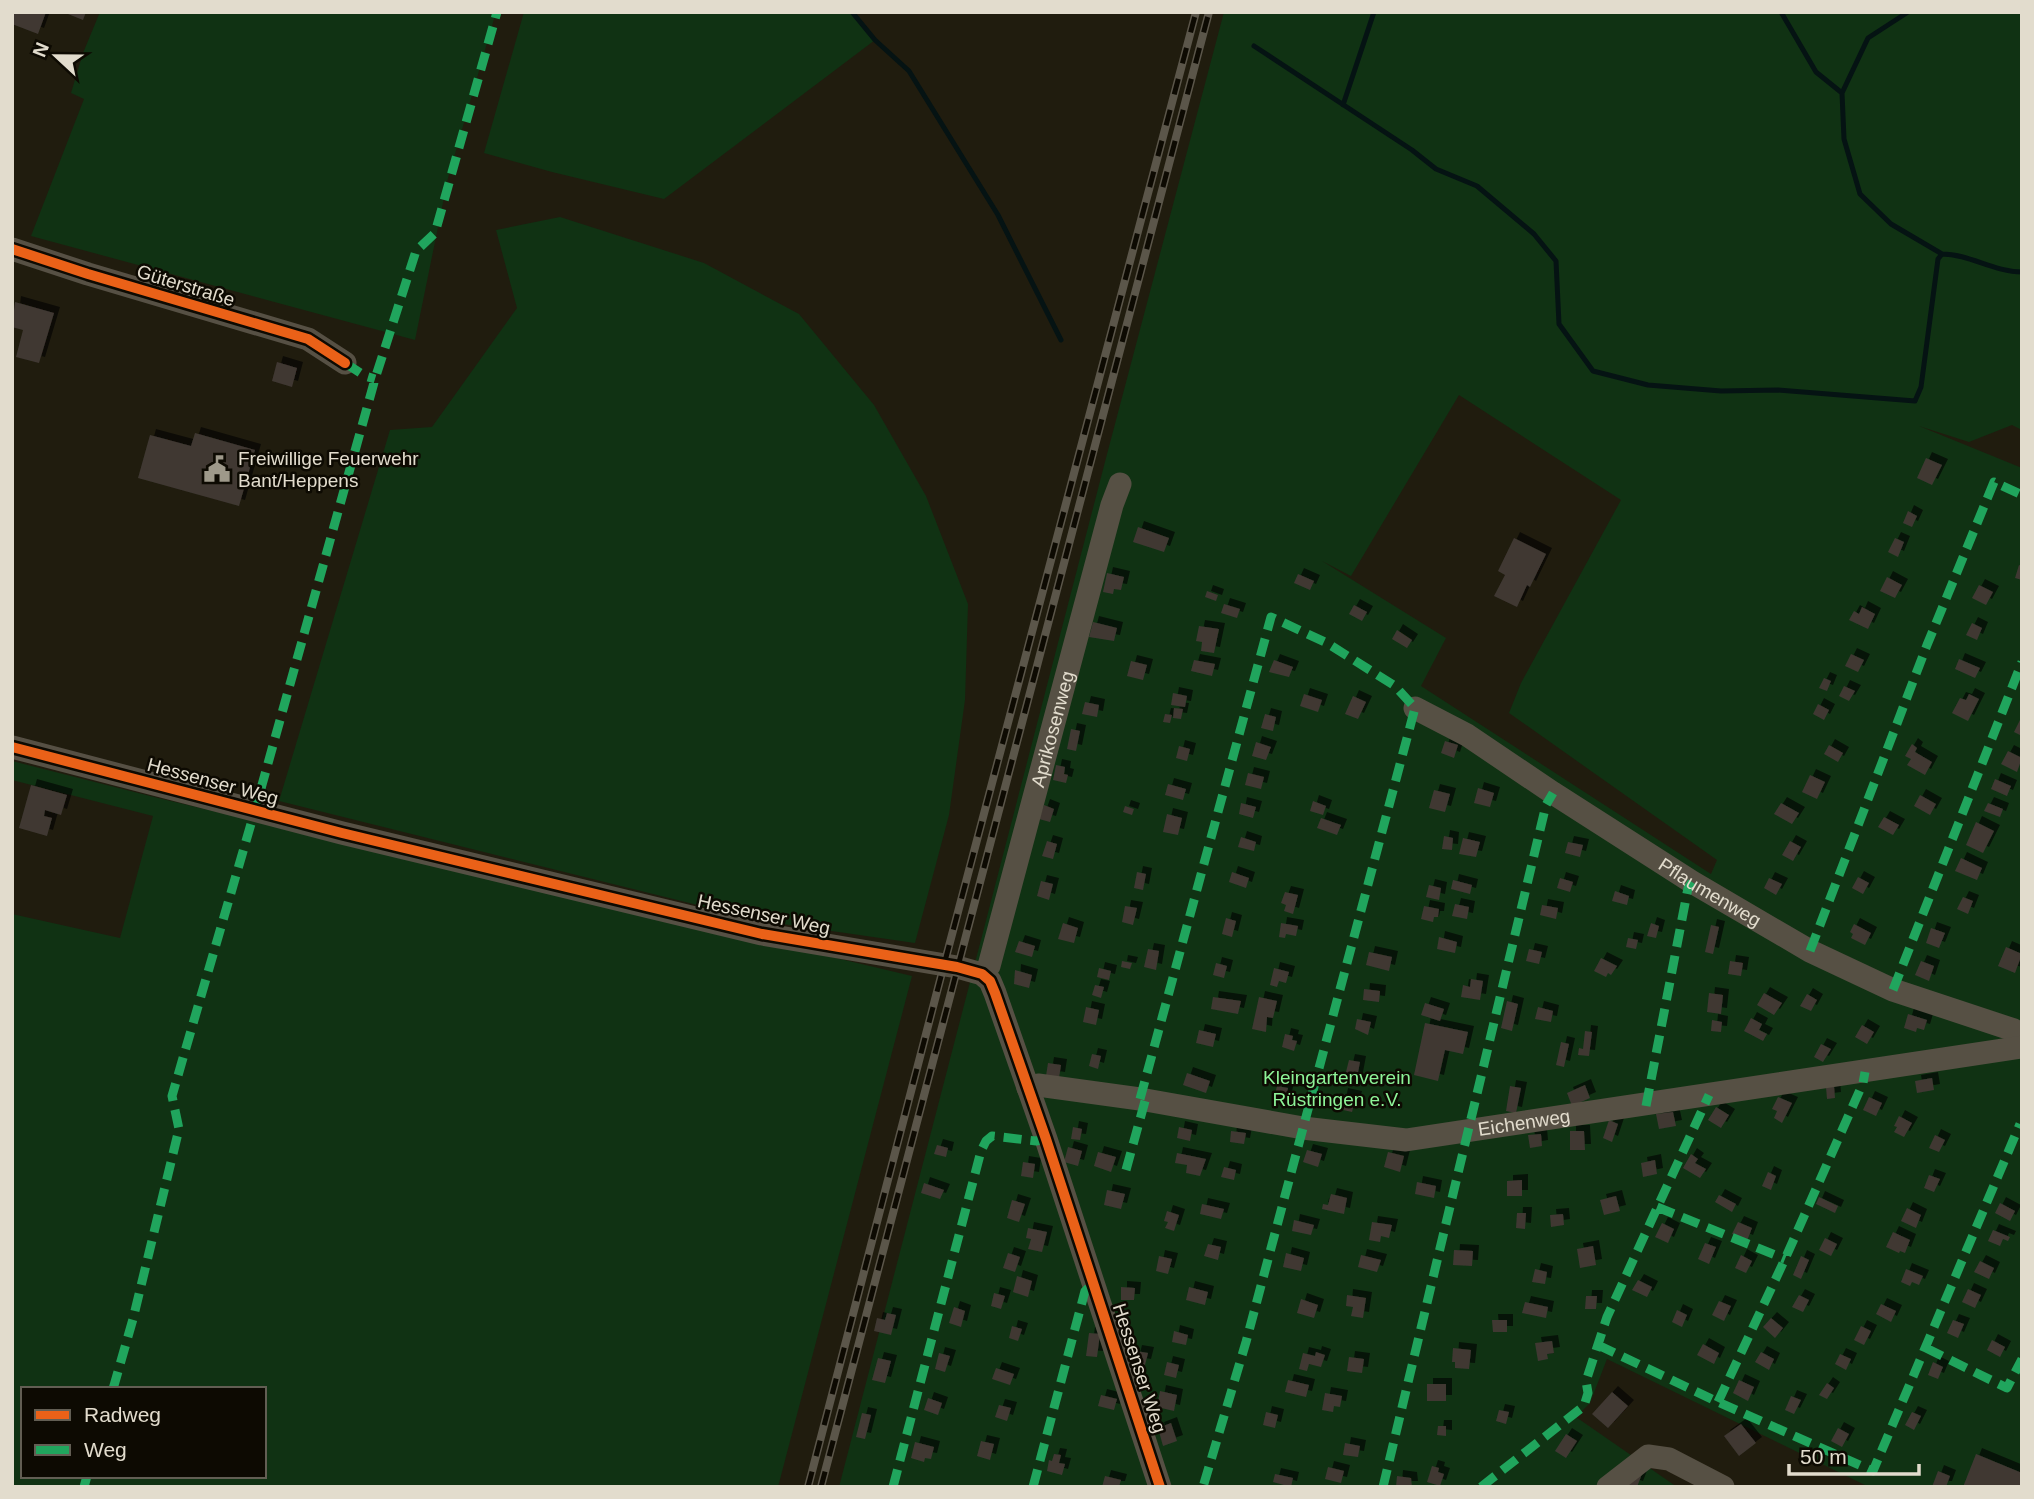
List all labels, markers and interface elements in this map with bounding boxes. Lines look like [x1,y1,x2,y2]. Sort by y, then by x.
north arrow [21,21,91,91]
text: N [28,40,53,60]
street label: Güterstraße [134,261,237,310]
place label: Freiwillige Feuerwehr Bant/Heppens [238,448,419,491]
public building icon: Freiwillige Feuerwehr Bant/Heppens [202,454,232,484]
street label: Aprikosenweg [1027,669,1078,789]
street label: Hessenser Weg [145,754,281,809]
street label: Pflaumenweg [1655,854,1765,931]
street label: Hessenser Weg [696,890,832,939]
park label: Kleingartenverein Rüstringen e.V. [1263,1067,1411,1110]
street label: Eichenweg [1477,1105,1572,1140]
street label: Hessenser Weg [1109,1301,1170,1436]
legend [21,1387,266,1478]
text: Radweg [84,1403,161,1426]
scale bar [1789,1432,1918,1476]
text: Weg [84,1438,127,1461]
text: 50 m [1800,1445,1847,1468]

